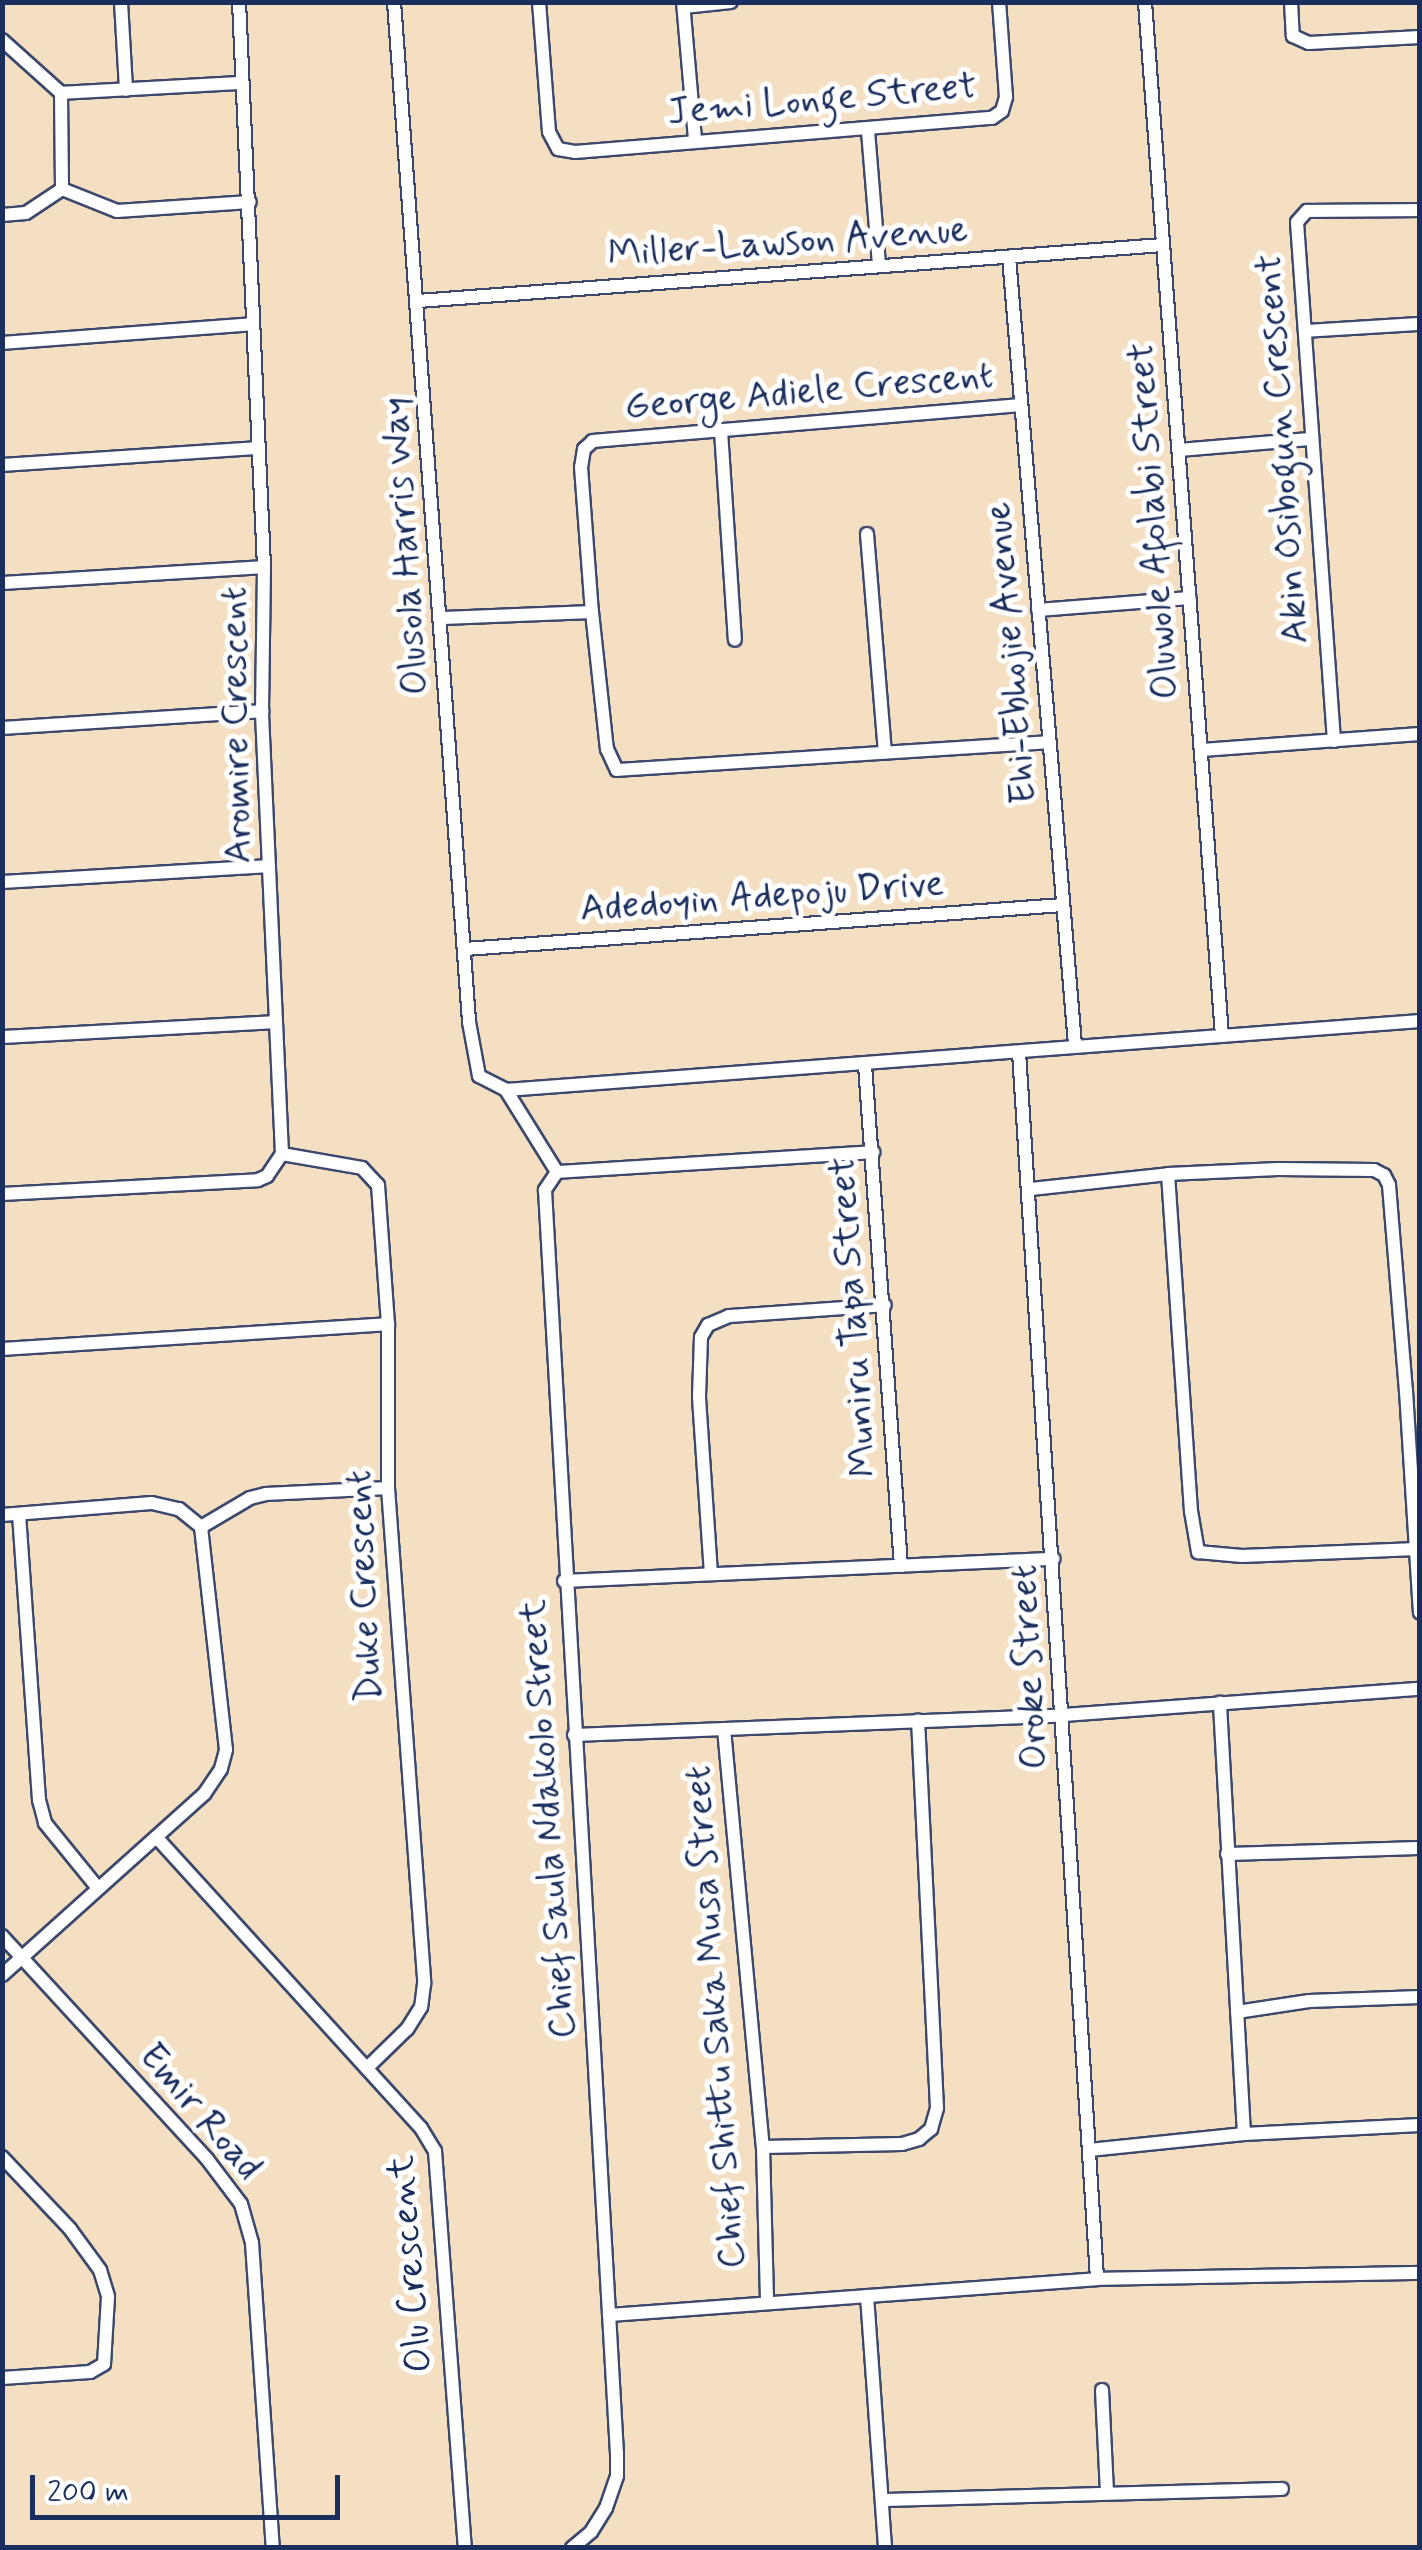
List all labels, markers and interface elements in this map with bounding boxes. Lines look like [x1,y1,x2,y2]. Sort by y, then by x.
street label: Jemi Longe Street [665,64,979,136]
street label: Miller-Lawson Avenue [608,208,968,278]
street label: Akin Osibogun Crescent [1247,255,1319,643]
street label: Oluwole Afolabi Street [1119,342,1189,700]
street label: George Adiele Crescent [620,353,998,431]
street label: Olusola Harris Way [373,392,439,700]
street label: Ehi-Ebhojie Avenue [976,497,1048,809]
street label: Aromire Crescent [212,583,262,867]
street label: Adedoyin Adepoju Drive [580,862,944,932]
street label: Muniru Tapa Street [820,1156,888,1478]
street label: Duke Crescent [336,1466,394,1706]
street label: Oroke Street [1002,1560,1058,1774]
street label: Chief Saula Ndakolo Street [511,1601,587,2037]
street label: Chief Shittu Saka Musa Street [675,1761,757,2273]
street label: Emir Road [129,2035,271,2189]
street label: Olu Crescent [379,2160,443,2368]
scale bar [35,2455,345,2517]
text: 200 m [47,2473,129,2512]

